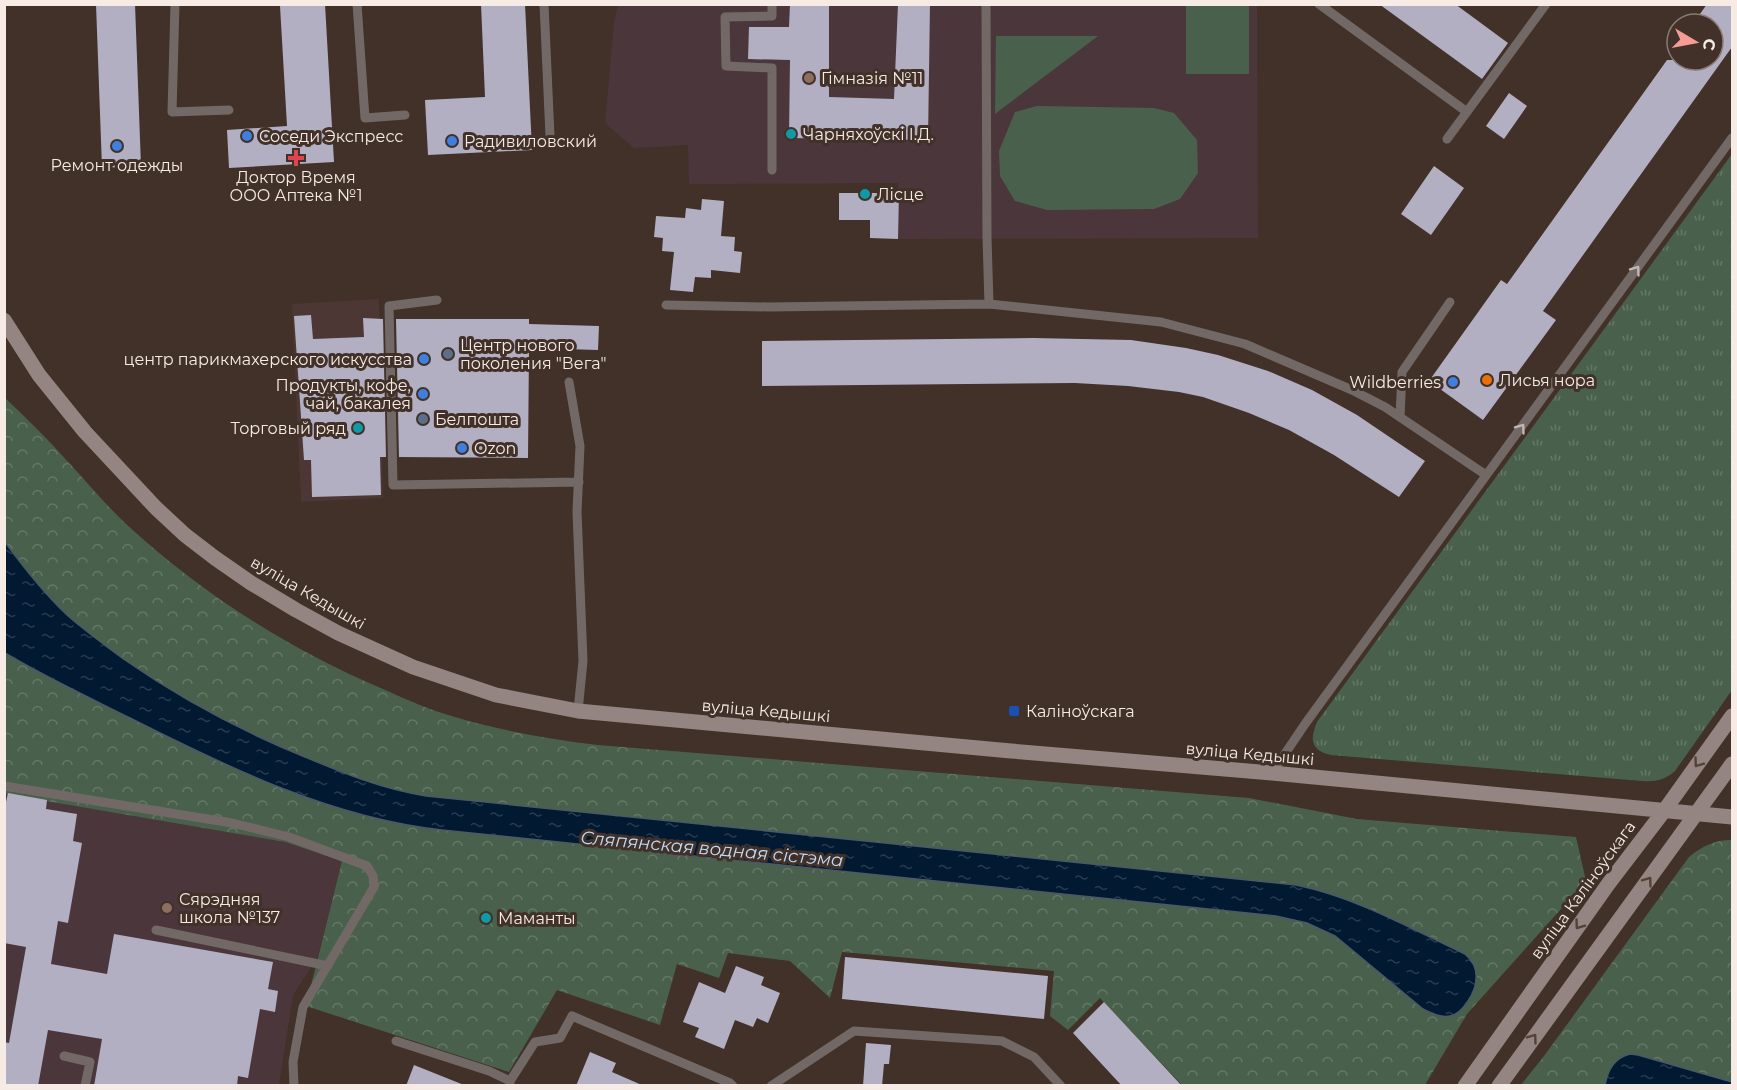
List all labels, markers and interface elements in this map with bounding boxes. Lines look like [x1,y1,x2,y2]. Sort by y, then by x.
north arrow [1665,12,1725,72]
text: С [1699,37,1720,52]
place label: Гімназія №11 [821,69,923,88]
marker: Гімназія №11 [802,71,816,85]
place label: Чарняхоўскі І.Д. [803,125,934,144]
place label: Соседи Экспресс [259,127,403,146]
marker: Чарняхоўскі І.Д. [784,127,798,141]
marker: Соседи Экспресс [240,129,254,143]
place label: Радивиловский [464,132,597,151]
marker: Радивиловский [445,134,459,148]
marker: Ремонт одежды [110,139,124,153]
marker: Доктор Время ООО Аптека №1 [289,151,303,165]
place label: Ремонт одежды [51,156,183,175]
place label: Доктор Время ООО Аптека №1 [230,168,362,205]
place label: Лісце [877,185,924,204]
marker: Лісце [858,187,872,201]
one-way arrow [1629,266,1640,277]
place label: Центр нового поколения "Вега" [460,336,607,373]
marker: Центр нового поколения "Вега" [441,347,455,361]
place label: центр парикмахерского искусства [123,350,412,369]
marker: центр парикмахерского искусства [417,352,431,366]
place label: Лисья нора [1499,371,1595,390]
place label: Wildberries [1349,373,1441,392]
marker: Лисья нора [1480,373,1494,387]
marker: Wildberries [1446,375,1460,389]
place label: Продукты, кофе, чай, бакалея [275,376,411,413]
marker: Продукты, кофе, чай, бакалея [416,387,430,401]
place label: Белпошта [435,410,519,429]
marker: Белпошта [416,412,430,426]
place label: Торговый ряд [231,419,346,438]
marker: Торговый ряд [351,421,365,435]
one-way arrow [1514,423,1525,434]
place label: Ozon [474,439,516,458]
marker: Ozon [455,441,469,455]
street label: вуліца Кедышкі [247,552,369,634]
street label: вуліца Кедышкі [701,696,831,726]
place label: Каліноўскага [1026,702,1135,721]
marker: Каліноўскага [1007,704,1021,718]
street label: вуліца Кедышкі [1185,739,1315,769]
one-way arrow [1694,757,1705,768]
street label: вуліца Каліноўскага [1527,817,1639,963]
water label: Сляпянская водная сістэма [580,827,844,871]
one-way arrow [1641,876,1652,887]
place label: Сярэдняя школа №137 [179,890,280,927]
marker: Сярэдняя школа №137 [160,901,174,915]
place label: Маманты [498,909,576,928]
marker: Маманты [479,911,493,925]
one-way arrow [1575,918,1586,929]
one-way arrow [1526,1034,1537,1045]

